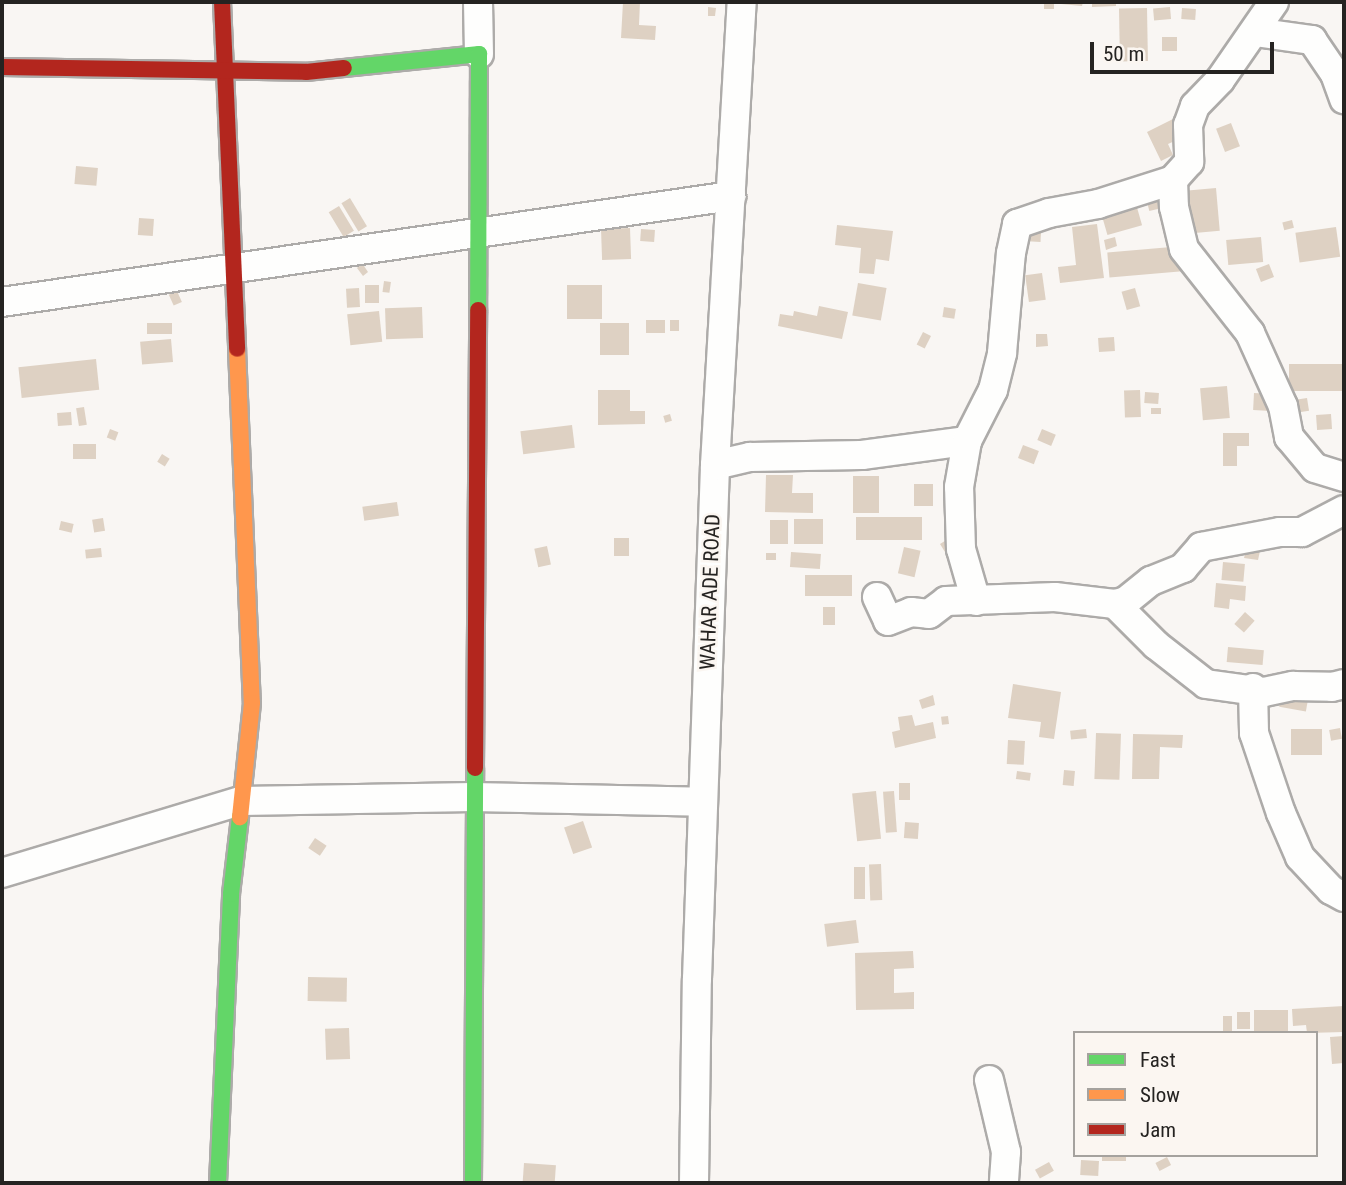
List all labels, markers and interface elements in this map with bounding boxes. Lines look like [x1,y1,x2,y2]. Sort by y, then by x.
scale bar [1094,28,1278,72]
text: 50 m [1103,42,1144,66]
street label: WAHAR ADE ROAD [695,514,725,670]
legend [1073,1031,1318,1157]
text: Fast [1140,1048,1176,1072]
text: Slow [1140,1083,1180,1107]
text: Jam [1140,1118,1176,1142]

